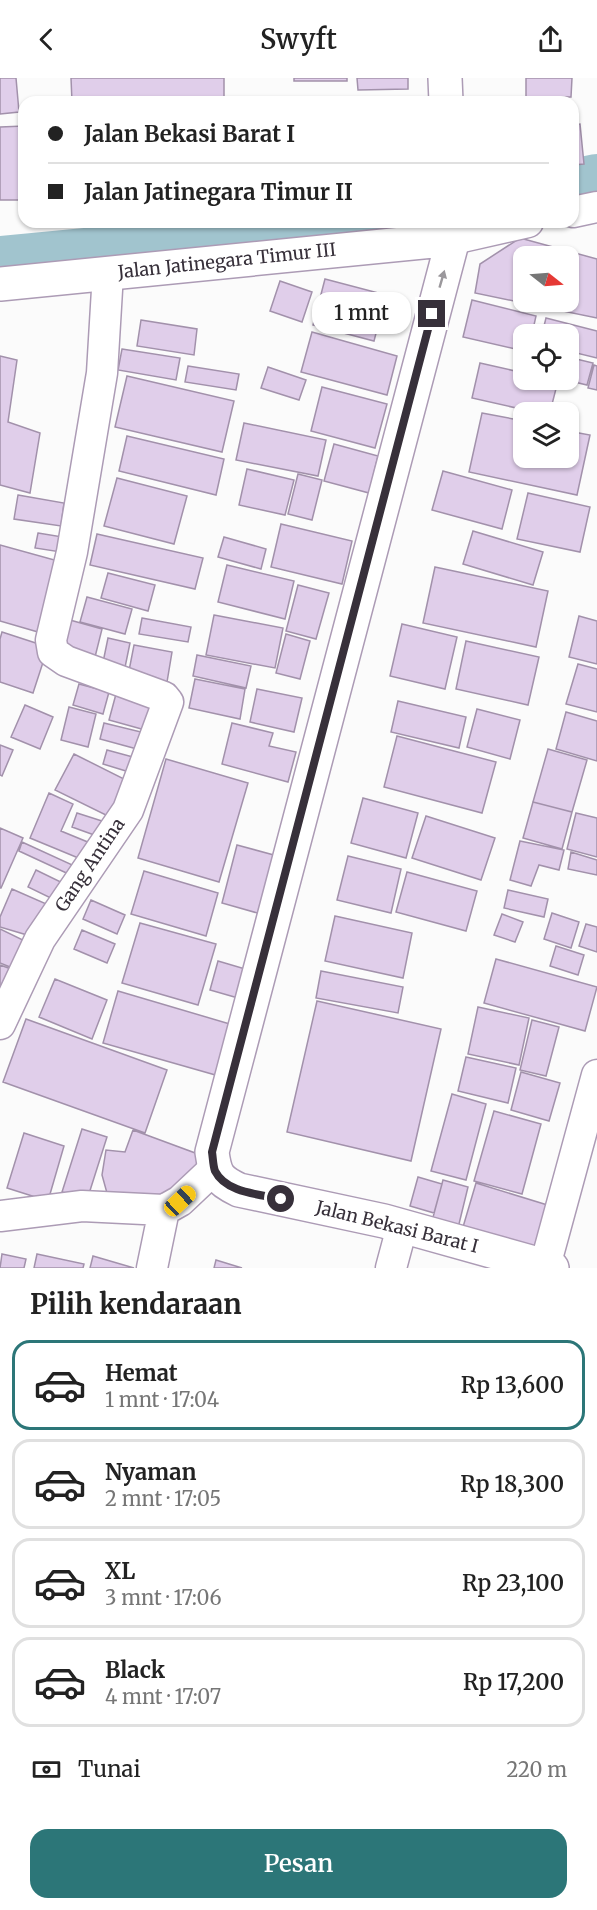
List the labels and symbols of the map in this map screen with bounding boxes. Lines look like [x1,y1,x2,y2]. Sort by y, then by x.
street label: Jalan Jatinegara Timur III [116,238,337,284]
north arrow [513,246,579,312]
one-way arrow [438,270,447,288]
callout: 1 mnt [312,293,411,335]
route end [418,300,445,327]
street label: Gang Antina [50,813,130,916]
car [161,1182,199,1220]
route start [267,1185,294,1212]
street label: Jalan Bekasi Barat I [313,1195,481,1258]

